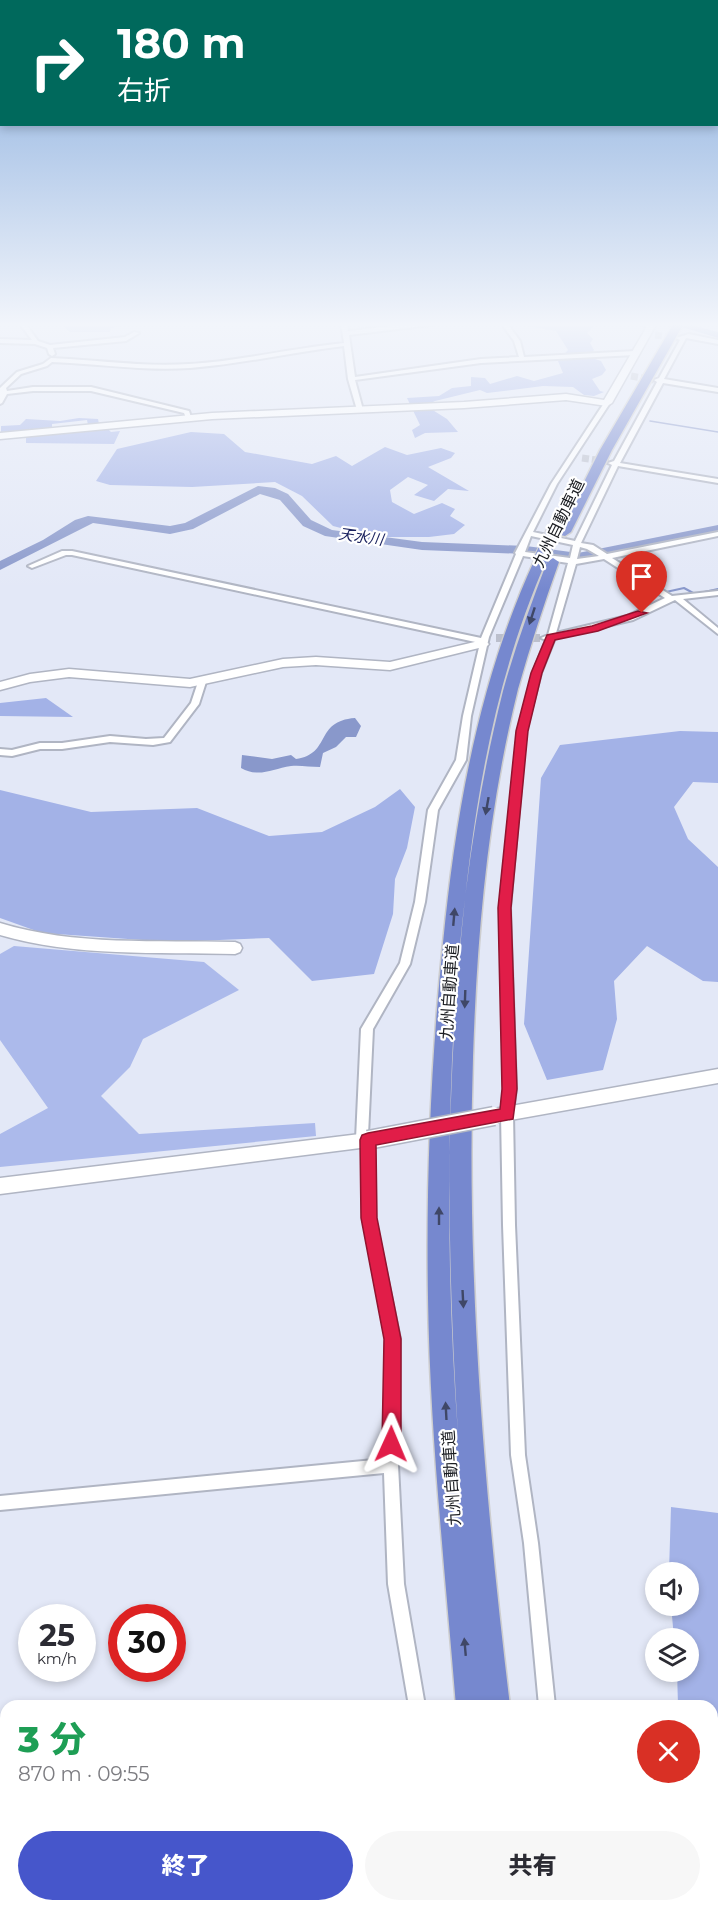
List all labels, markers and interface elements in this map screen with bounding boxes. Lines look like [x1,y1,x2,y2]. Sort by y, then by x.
text: 180 m [117,17,246,69]
icon: right [18,24,96,102]
text: 右折 [117,74,171,107]
street label: 九州自動車道 [529,476,588,571]
water label: 天水川 [337,524,387,549]
pin [616,551,667,613]
icon: arrive [625,560,658,593]
one-way arrow [527,607,537,625]
one-way arrow [482,796,491,815]
one-way arrow [449,907,459,926]
street label: 九州自動車道 [437,943,462,1041]
one-way arrow [460,990,470,1009]
one-way arrow [434,1207,444,1226]
one-way arrow [458,1290,467,1309]
one-way arrow [441,1401,450,1420]
position arrow [359,1412,423,1476]
street label: 九州自動車道 [439,1429,464,1527]
map controls [645,1562,699,1682]
button: sound [645,1562,699,1616]
speed limit sign: 30 [108,1604,186,1682]
text: 25 [39,1617,75,1654]
button: layers [645,1628,699,1682]
one-way arrow [460,1638,469,1657]
text: km/h [37,1649,77,1668]
text: 3 分 [18,1717,86,1761]
button: close [637,1720,700,1783]
text: 870 m · 09:55 [18,1762,150,1786]
button: 終了 [18,1831,353,1900]
button: 共有 [365,1831,700,1900]

